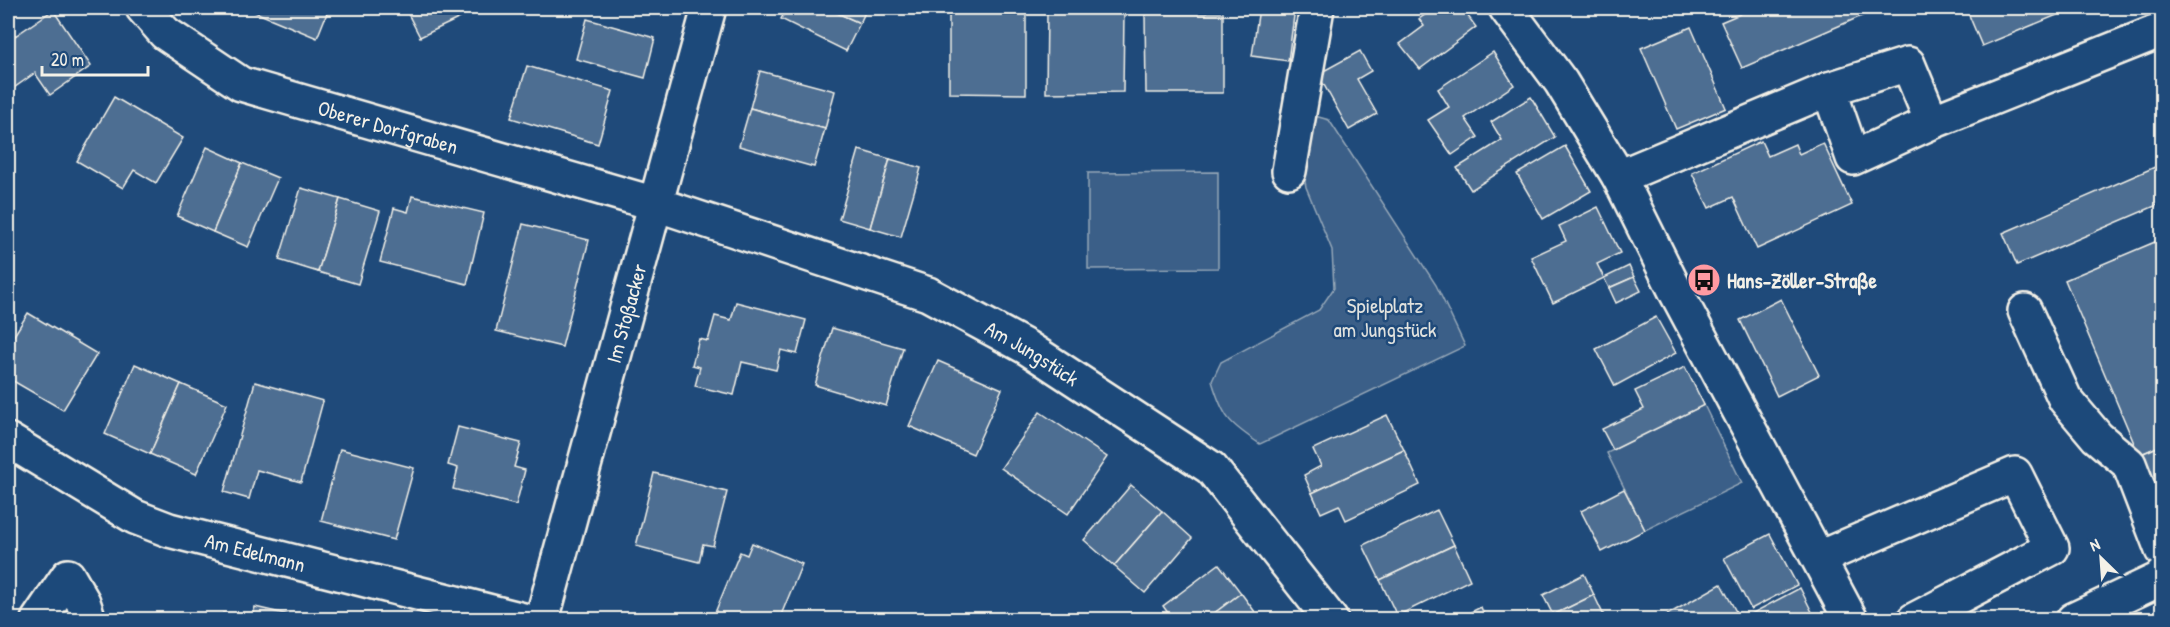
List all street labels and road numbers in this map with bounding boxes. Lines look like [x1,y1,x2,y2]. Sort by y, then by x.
street label: Oberer Dorfgraben [315,93,462,161]
street label: Im Stoßacker [598,260,653,366]
street label: Am Jungstück [980,313,1085,393]
street label: Am Edelmann [202,525,309,579]

